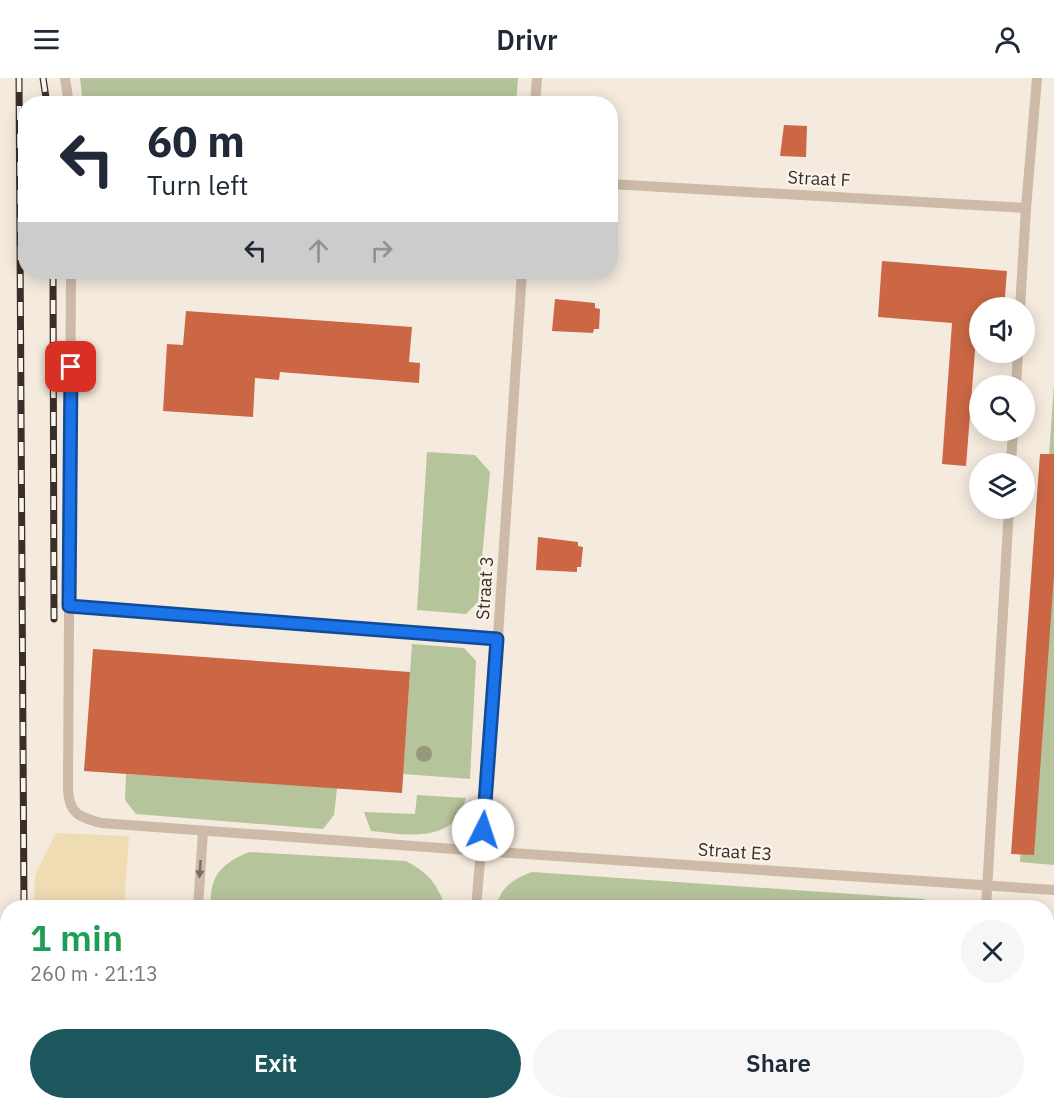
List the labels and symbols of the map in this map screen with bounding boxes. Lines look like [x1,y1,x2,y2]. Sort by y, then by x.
street label: Straat F [787,165,851,192]
pin [45,341,96,392]
street label: Straat 3 [471,555,498,621]
position arrow [451,798,515,862]
street label: Straat E3 [697,837,773,866]
one-way arrow [196,860,205,879]

